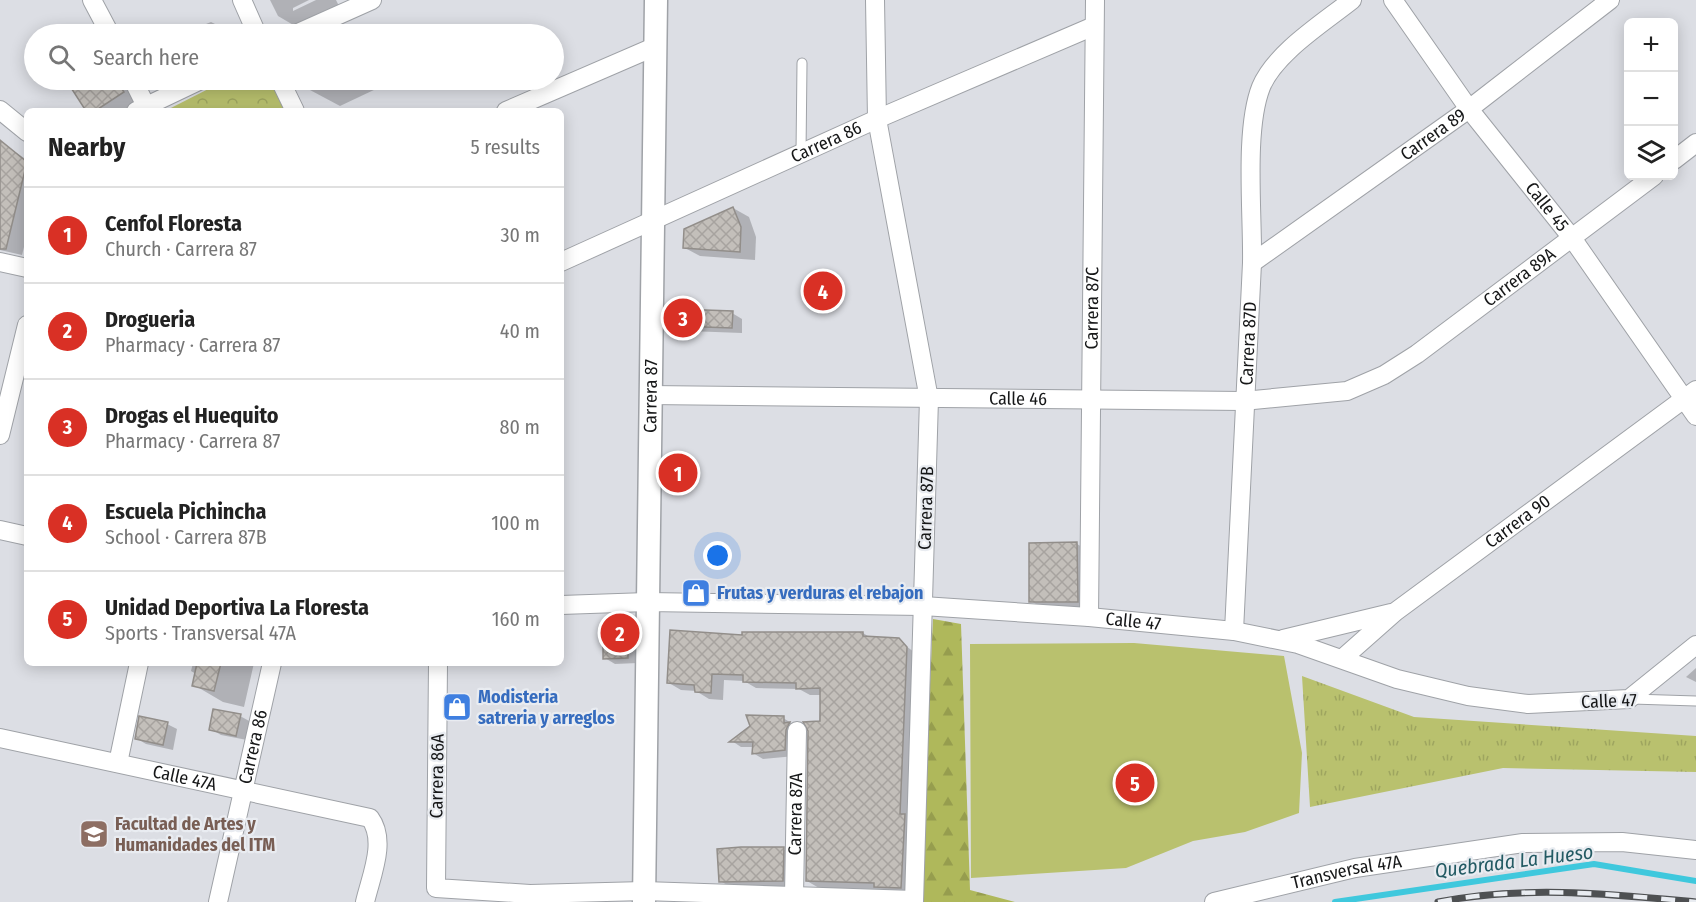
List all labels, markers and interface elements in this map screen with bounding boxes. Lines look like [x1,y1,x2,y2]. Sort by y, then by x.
map controls [1624,18,1678,180]
button: + [1624,18,1678,72]
search box [24,24,564,90]
icon: search [45,41,78,74]
text: Search here [93,44,199,71]
button: − [1624,72,1678,126]
street label: Carrera 89 [1396,104,1470,165]
street label: Carrera 86 [787,116,865,168]
button: layers [1624,126,1678,180]
text: Nearby [48,132,125,163]
text: 5 results [470,135,540,159]
street label: Calle 45 [1521,178,1573,236]
text: Cenfol Floresta [105,210,242,237]
text: 1 [63,223,72,247]
text: 30 m [500,223,540,247]
text: Church · Carrera 87 [105,237,257,261]
street label: Carrera 89A [1479,243,1560,311]
street label: Carrera 87C [1081,267,1103,349]
pin: 4 [804,268,842,314]
pin: 3 [664,296,702,340]
street label: Carrera 87D [1235,301,1261,386]
text: Drogueria [105,306,195,333]
text: 2 [63,319,72,343]
text: 40 m [500,319,540,343]
text: Pharmacy · Carrera 87 [105,333,280,357]
street label: Carrera 87 [639,359,662,433]
street label: Calle 46 [989,387,1047,410]
text: Drogas el Huequito [105,402,279,429]
text: 3 [63,415,72,439]
text: 80 m [500,415,540,439]
text: Pharmacy · Carrera 87 [105,429,280,453]
pin: 1 [658,450,698,496]
street label: Carrera 87B [914,466,938,550]
street label: Carrera 90 [1481,490,1555,553]
text: Escuela Pichincha [105,498,266,525]
text: 4 [62,511,73,535]
text: 100 m [491,511,540,535]
text: School · Carrera 87B [105,525,267,549]
your location [703,541,732,570]
shop icon: Frutas y verduras el rebajon [680,577,712,609]
place label: Frutas y verduras el rebajon [717,582,924,604]
text: Unidad Deportiva La Floresta [105,594,369,621]
text: 5 [63,607,72,631]
text: 160 m [492,607,540,631]
street label: Calle 47 [1104,608,1162,635]
pin: 2 [600,610,640,656]
text: Sports · Transversal 47A [105,621,296,645]
place label: Modisteria satreria y arreglos [478,686,615,729]
street label: Calle 47 [1581,689,1637,713]
shop icon: Modisteria satreria y arreglos [441,691,473,723]
street label: Carrera 86 [234,708,272,786]
street label: Carrera 86A [425,733,449,819]
street label: Calle 47A [151,760,219,796]
pin: 5 [1116,760,1154,806]
street label: Carrera 87A [784,772,807,855]
place label: Facultad de Artes y Humanidades del ITM [115,813,275,856]
school or university icon: Facultad de Artes y Humanidades del ITM [78,818,110,850]
water label: Quebrada La Hueso [1433,839,1595,883]
street label: Transversal 47A [1289,850,1404,894]

